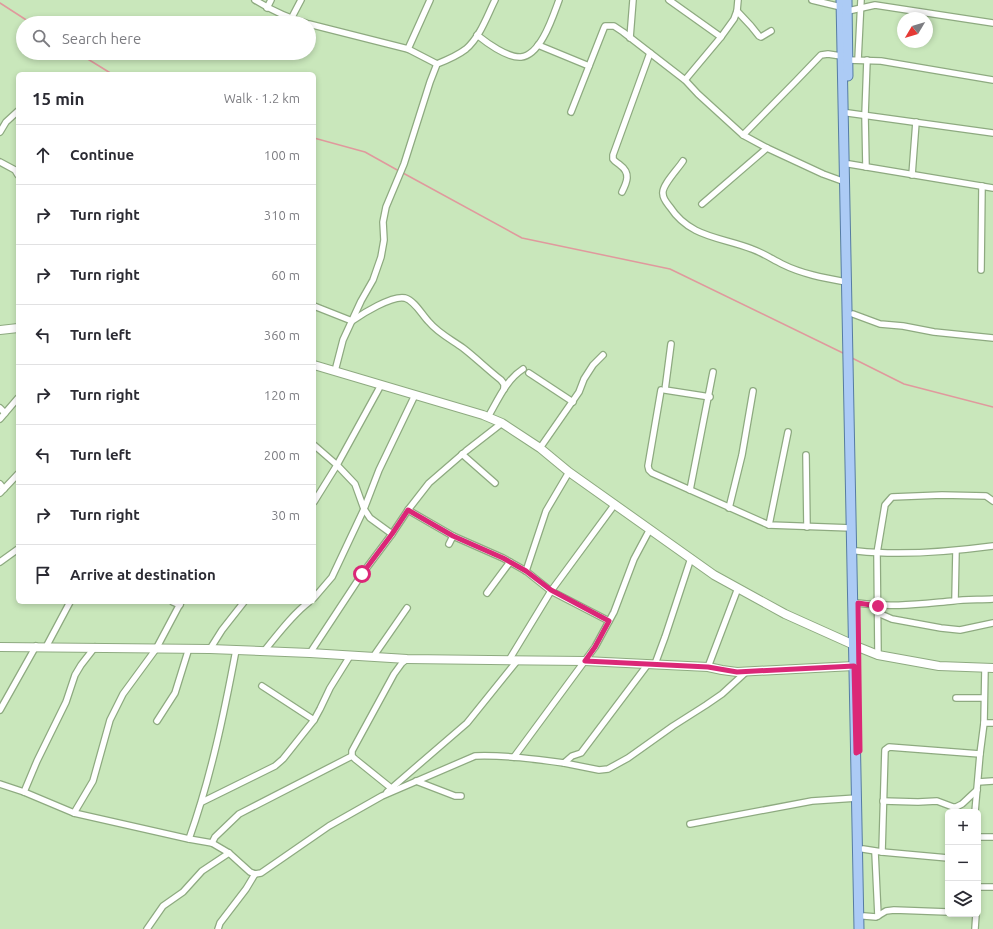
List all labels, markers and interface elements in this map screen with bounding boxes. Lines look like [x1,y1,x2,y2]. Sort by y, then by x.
north arrow [897,12,933,48]
search box [16,16,316,60]
icon: search [30,27,52,49]
text: Search here [62,30,141,47]
text: 15 min [32,89,85,108]
text: Walk · 1.2 km [224,91,300,105]
icon: ahead [32,144,54,166]
text: Continue [70,146,134,163]
text: 100 m [264,148,300,162]
icon: right [32,204,54,226]
text: Turn right [70,206,140,223]
text: 310 m [264,208,300,222]
icon: right [32,264,54,286]
text: Turn right [70,266,140,283]
text: 60 m [271,268,300,282]
icon: left [32,324,54,346]
text: Turn left [70,326,131,343]
text: 360 m [264,328,300,342]
icon: right [32,384,54,406]
text: Turn right [70,386,140,403]
text: 120 m [264,388,300,402]
icon: left [32,444,54,466]
text: Turn left [70,446,131,463]
text: 200 m [264,448,300,462]
icon: right [32,504,54,526]
text: Turn right [70,506,140,523]
text: 30 m [271,508,300,522]
icon: arrive [32,564,54,586]
route start [353,565,371,583]
text: Arrive at destination [70,566,216,583]
route end [869,597,887,615]
map controls [945,809,981,917]
button: + [945,809,981,845]
button: − [945,845,981,881]
button: layers [945,881,981,917]

